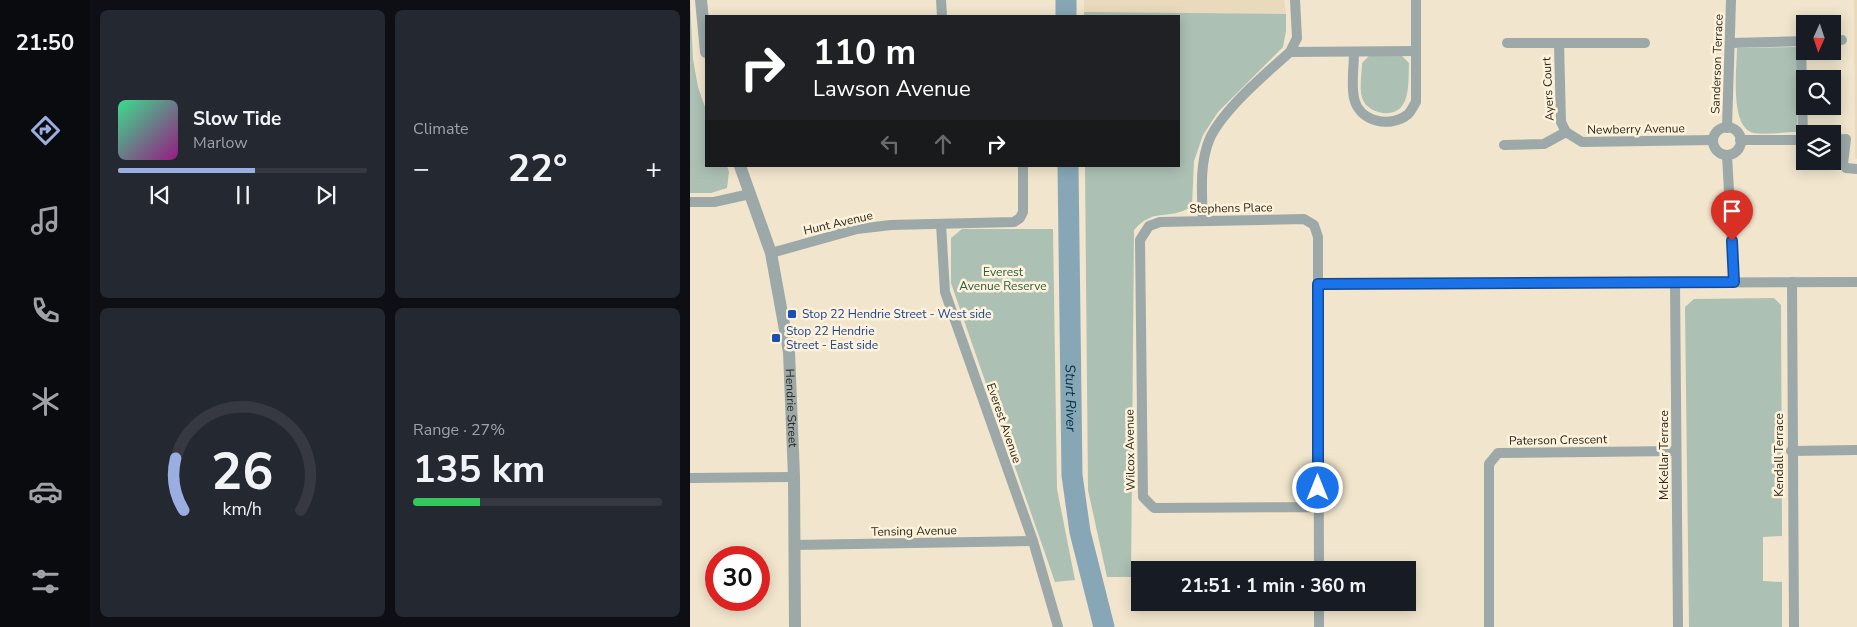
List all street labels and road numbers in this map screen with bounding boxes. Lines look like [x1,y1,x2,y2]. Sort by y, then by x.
street label: Sanderson Terrace [1707,14,1727,114]
street label: Ayers Court [1538,56,1558,121]
street label: Newberry Avenue [1587,120,1685,138]
street label: Stephens Place [1189,199,1273,217]
street label: Hunt Avenue [802,207,874,239]
street label: Hendrie Street [782,368,801,448]
street label: Everest Avenue [983,381,1025,465]
street label: Wilcox Avenue [1121,409,1139,491]
street label: McKellar Terrace [1656,410,1672,500]
street label: Kendall Terrace [1771,413,1787,497]
street label: Paterson Crescent [1509,431,1608,449]
street label: Tensing Avenue [871,522,957,540]

